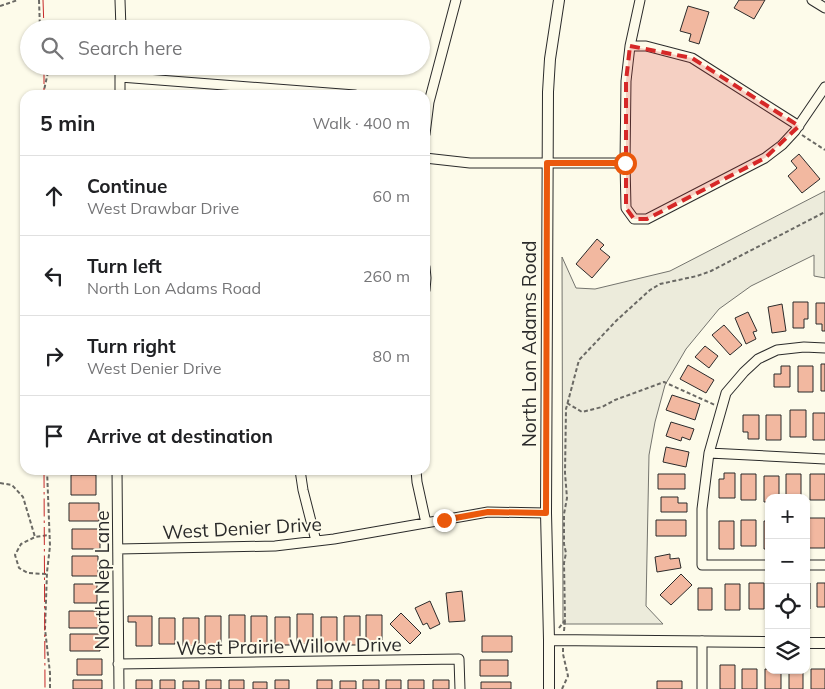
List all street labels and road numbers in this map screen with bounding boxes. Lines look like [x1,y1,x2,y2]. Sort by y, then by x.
street label: North Lon Adams Road [517,241,541,447]
street label: North Nep Lane [90,510,114,650]
street label: West Denier Drive [162,512,322,544]
street label: West Prairie Willow Drive [176,632,402,660]

